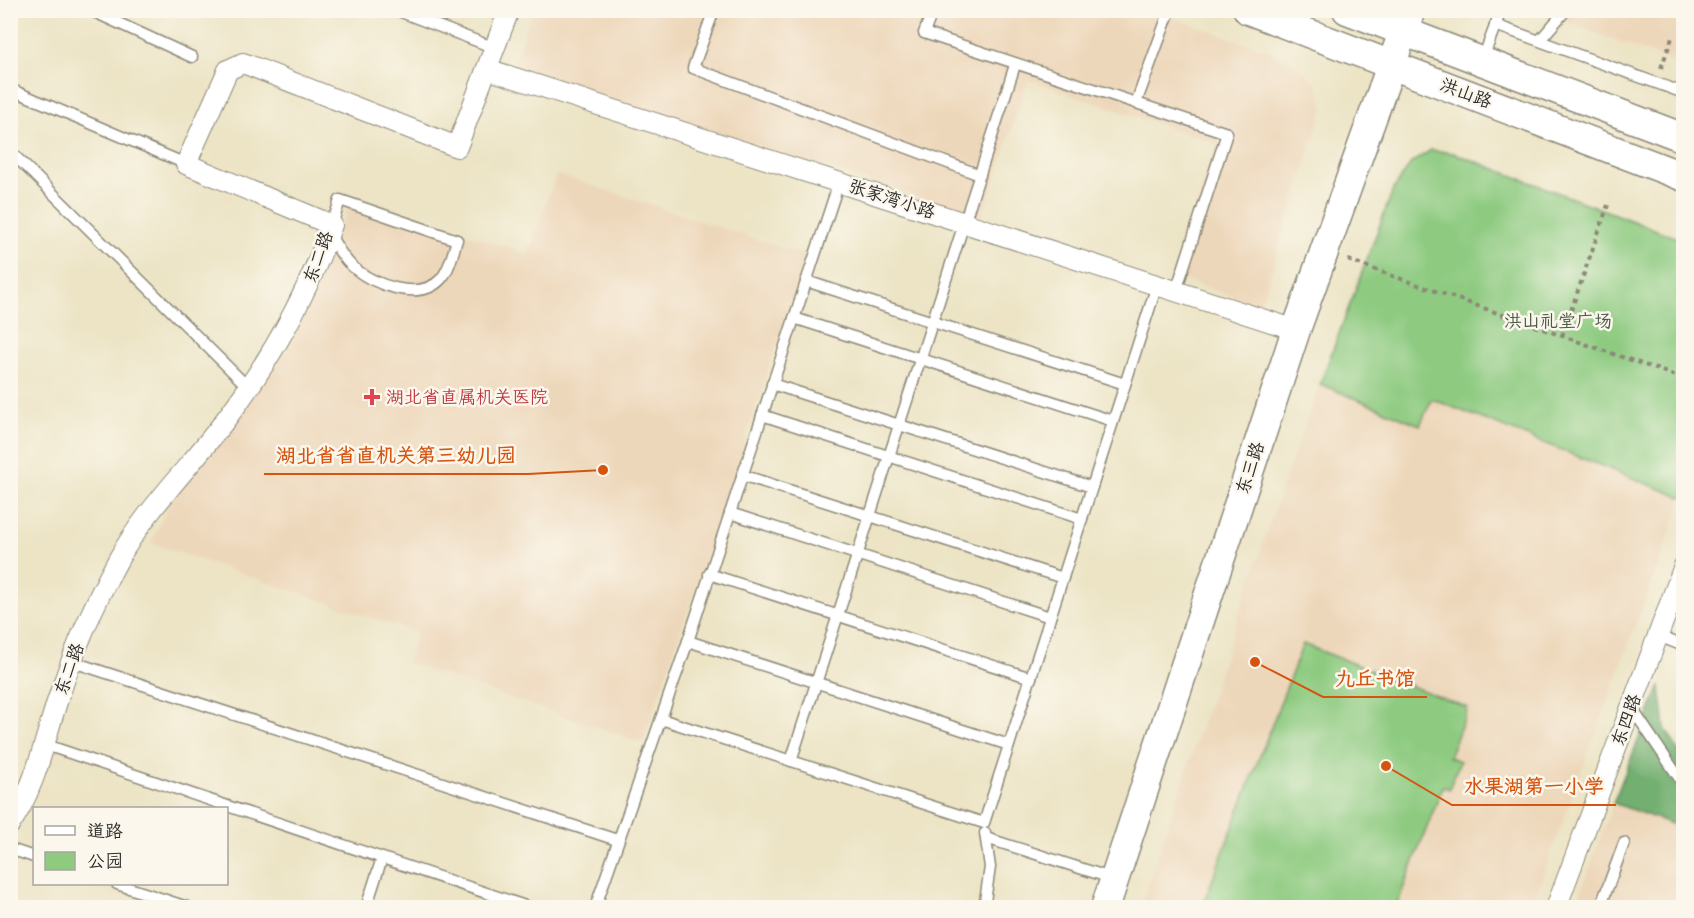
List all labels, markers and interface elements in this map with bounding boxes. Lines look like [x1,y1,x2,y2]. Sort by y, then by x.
street label: 洪山路 [1436,75,1494,115]
street label: 张家湾小路 [845,177,938,225]
street label: 东二路 [300,229,339,287]
park label: 洪山礼堂广场 [1504,312,1612,334]
marker: 湖北省直属机关医院 [363,388,381,406]
place label: 湖北省直属机关医院 [386,388,548,410]
callout: 湖北省省直机关第三幼儿园 [264,436,528,474]
street label: 东三路 [1233,440,1271,498]
text: 湖北省省直机关第三幼儿园 [276,445,516,470]
street label: 东二路 [51,641,90,699]
callout: 九丘书馆 [1323,659,1427,697]
text: 九丘书馆 [1335,668,1415,693]
street label: 东四路 [1608,692,1647,750]
callout: 水果湖第一小学 [1452,767,1616,805]
text: 水果湖第一小学 [1464,776,1604,801]
legend [33,807,228,885]
text: 道路 [87,822,123,844]
text: 公园 [87,852,123,874]

